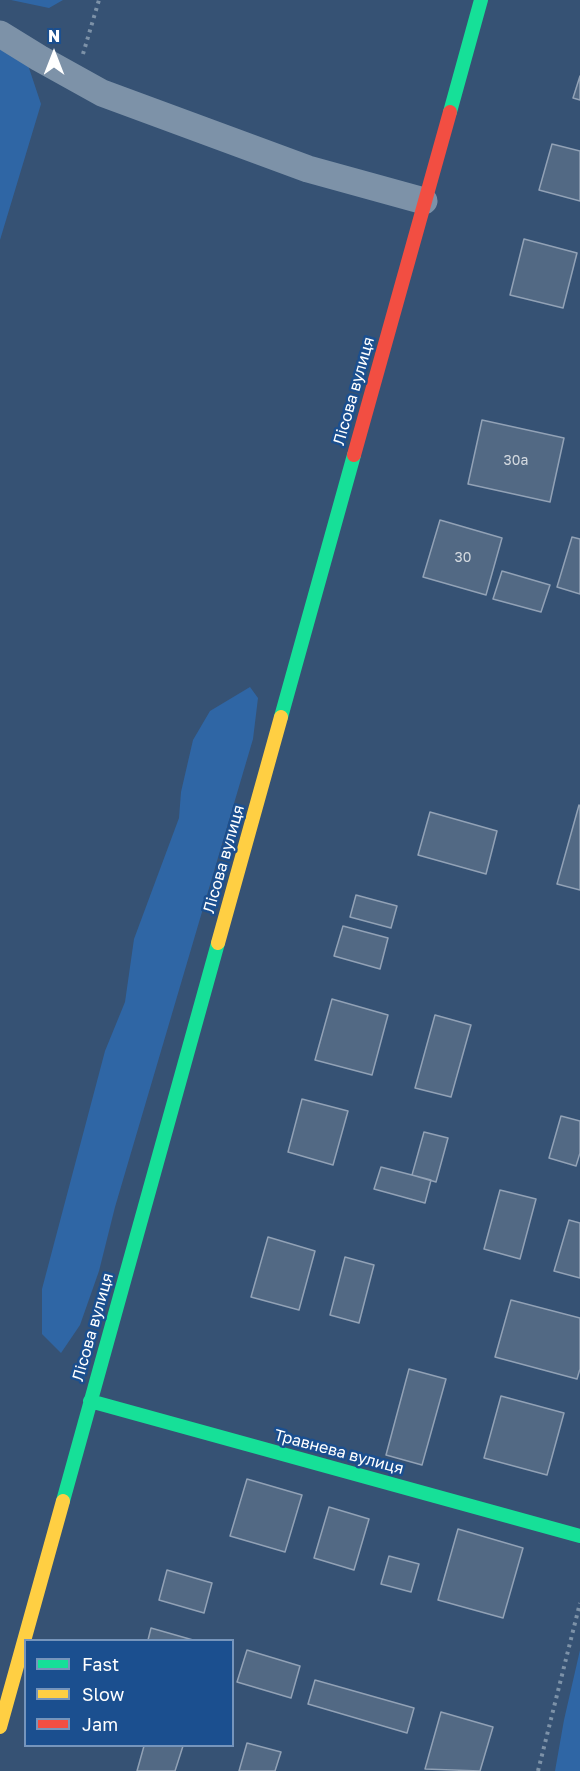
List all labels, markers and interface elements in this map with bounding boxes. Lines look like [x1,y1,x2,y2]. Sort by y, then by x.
north arrow [24,24,84,84]
text: N [48,26,60,46]
street label: Лісова вулиця [329,335,379,447]
house number: 30а [504,453,528,469]
house number: 30 [455,550,471,566]
street label: Лісова вулиця [199,803,249,915]
street label: Лісова вулиця [68,1271,118,1383]
street label: Травнева вулиця [272,1425,406,1479]
legend [24,1639,234,1747]
text: Fast [82,1653,119,1675]
text: Slow [82,1683,124,1705]
text: Jam [82,1713,118,1735]

